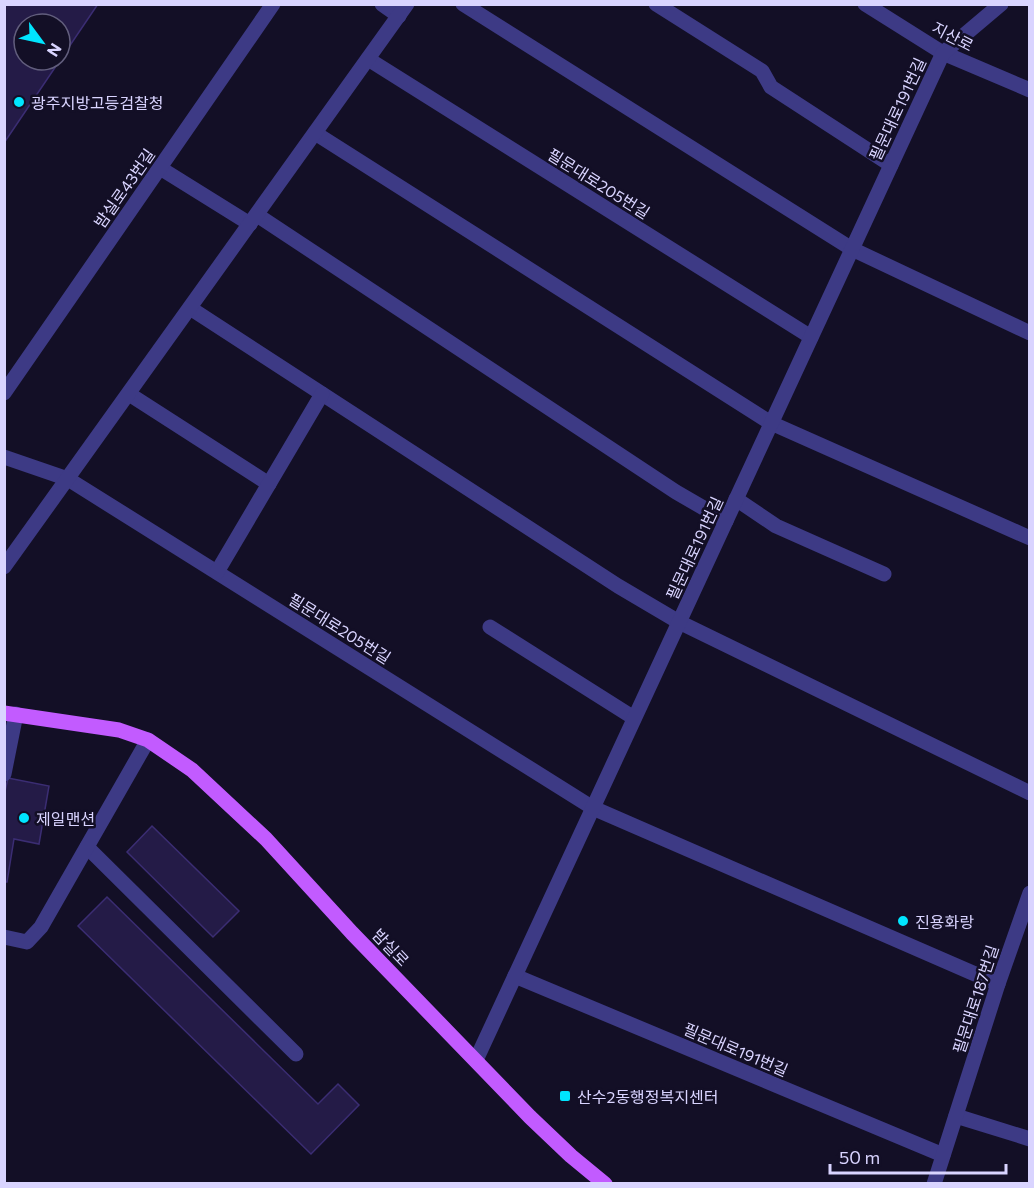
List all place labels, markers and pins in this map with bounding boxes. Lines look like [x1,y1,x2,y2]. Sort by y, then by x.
place label: 광주지방고등검찰청 [31,93,163,112]
marker: 광주지방고등검찰청 [12,95,26,109]
place label: 제일맨션 [36,809,95,828]
marker: 제일맨션 [17,811,31,825]
place label: 진용화랑 [915,912,974,931]
marker: 진용화랑 [896,914,910,928]
place label: 산수2동행정복지센터 [577,1087,718,1106]
marker: 산수2동행정복지센터 [558,1089,572,1103]

